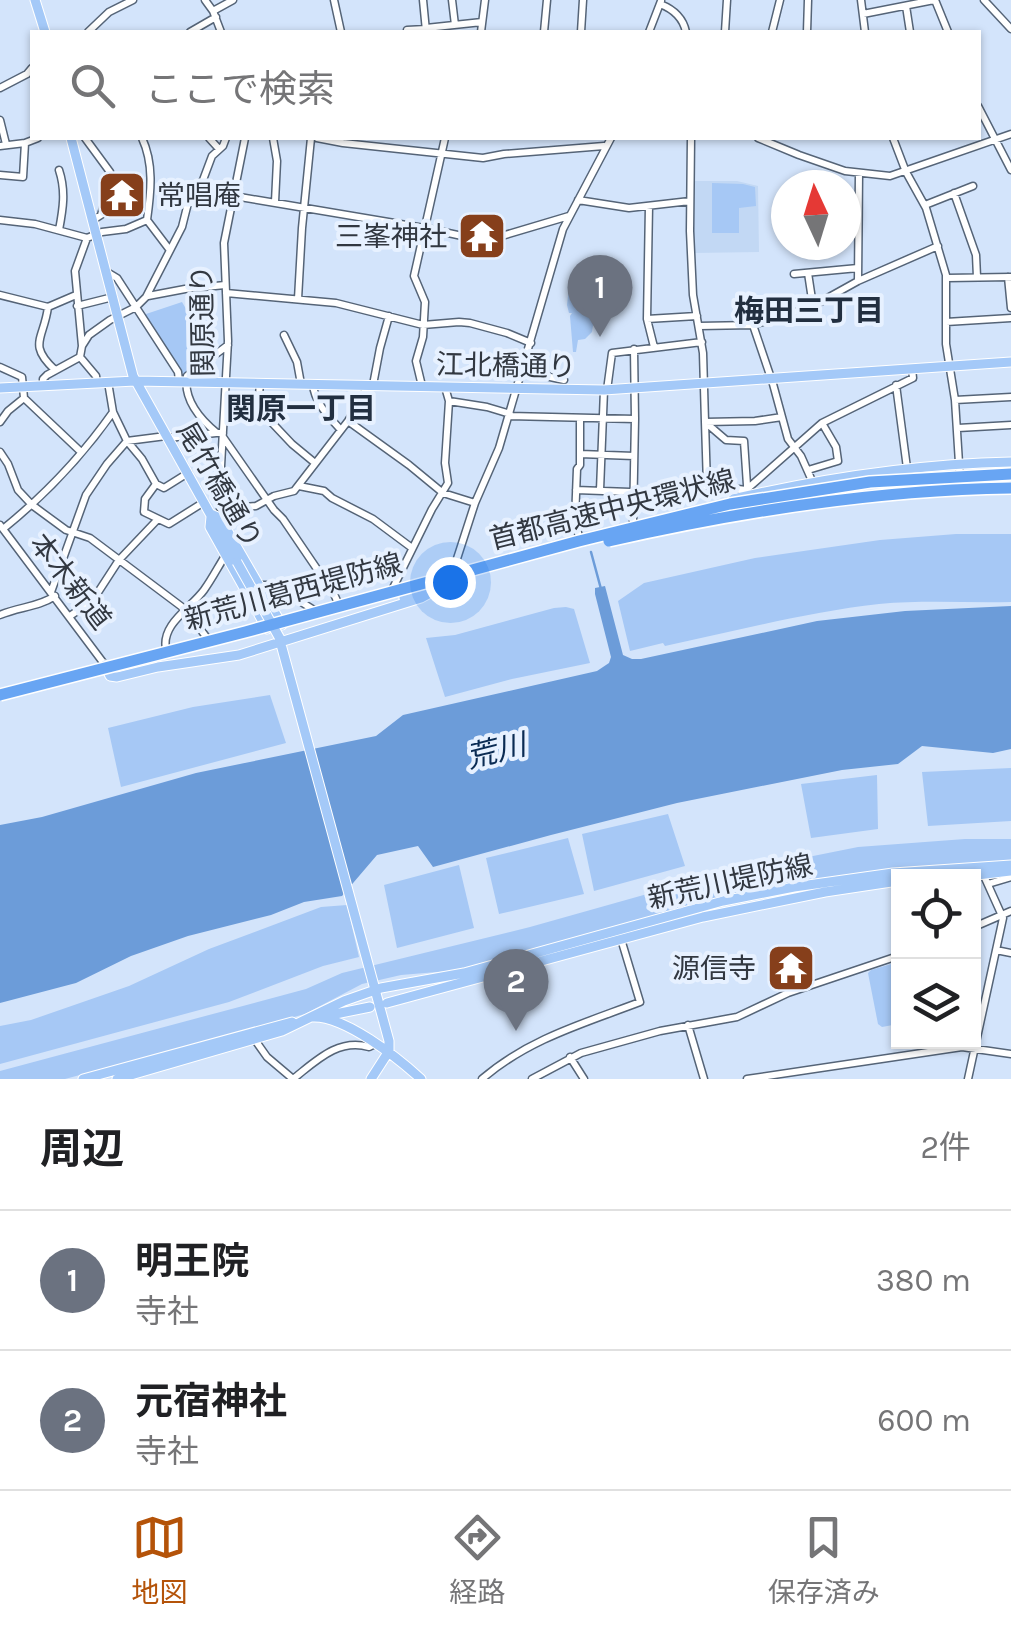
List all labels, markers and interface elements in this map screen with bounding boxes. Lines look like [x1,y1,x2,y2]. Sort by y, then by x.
search box [30,30,981,140]
icon: search [65,58,120,113]
text: ここで検索 [145,67,335,112]
temple icon: 常唱庵 [96,169,148,221]
north arrow [771,170,861,260]
place label: 常唱庵 [157,179,241,212]
temple icon: 三峯神社 [456,210,508,262]
place label: 三峯神社 [335,220,447,253]
pin: 1 [568,255,632,337]
street label: 関原通り [185,265,220,377]
district label: 梅田三丁目 [734,293,884,329]
street label: 江北橋通り [436,348,576,383]
district label: 関原一丁目 [226,391,376,427]
street label: 尾竹橋通り [170,416,269,554]
street label: 首都高速中央環状線 [486,463,738,556]
street label: 本木新道 [23,527,118,636]
street label: 新荒川葛西堤防線 [181,547,406,636]
your location [425,557,476,608]
water label: 荒川 [463,726,532,776]
street label: 新荒川堤防線 [645,848,816,915]
map controls [891,869,981,1049]
button: locate [891,869,981,959]
temple icon: 源信寺 [765,942,817,994]
pin: 2 [484,948,548,1031]
place label: 源信寺 [672,952,756,985]
button: layers [891,959,981,1049]
text: 周辺 [40,1124,124,1174]
text: 2件 [920,1129,971,1166]
text: 明王院 [135,1239,249,1284]
text: 1 [67,1262,78,1299]
text: 380 m [876,1262,971,1299]
text: 寺社 [135,1293,199,1330]
text: 元宿神社 [135,1379,287,1424]
text: 2 [63,1402,82,1439]
text: 600 m [877,1402,971,1439]
text: 寺社 [135,1433,199,1470]
tab: 地図 [131,1510,187,1610]
tab: 経路 [449,1510,506,1610]
tab: 保存済み [768,1510,880,1610]

